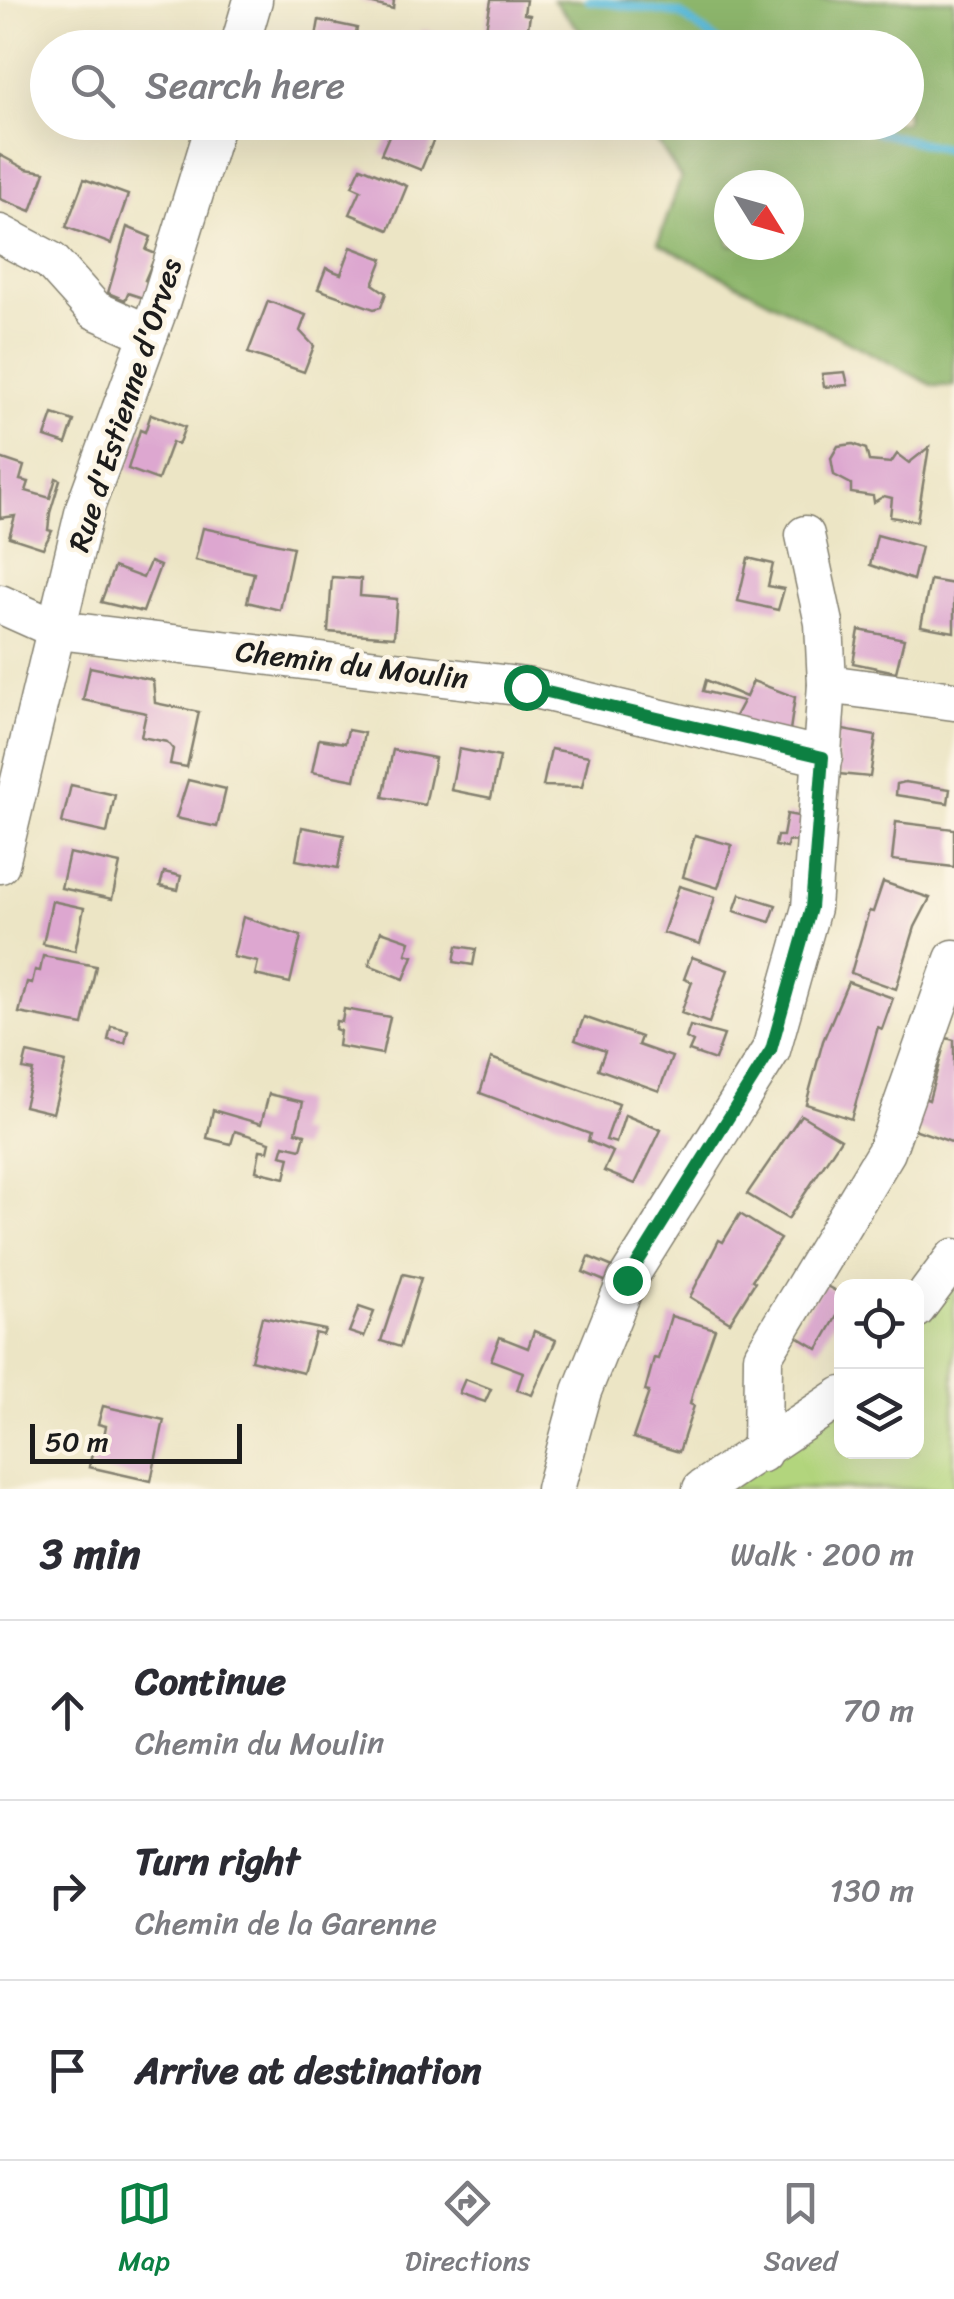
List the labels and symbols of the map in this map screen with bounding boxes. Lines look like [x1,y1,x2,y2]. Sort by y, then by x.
north arrow [714,170,804,260]
street label: Rue d'Estienne d'Orves [52,251,198,559]
street label: Chemin du Moulin [233,624,471,706]
route start [504,665,550,711]
route end [605,1258,651,1304]
scale bar [30,1419,242,1464]

